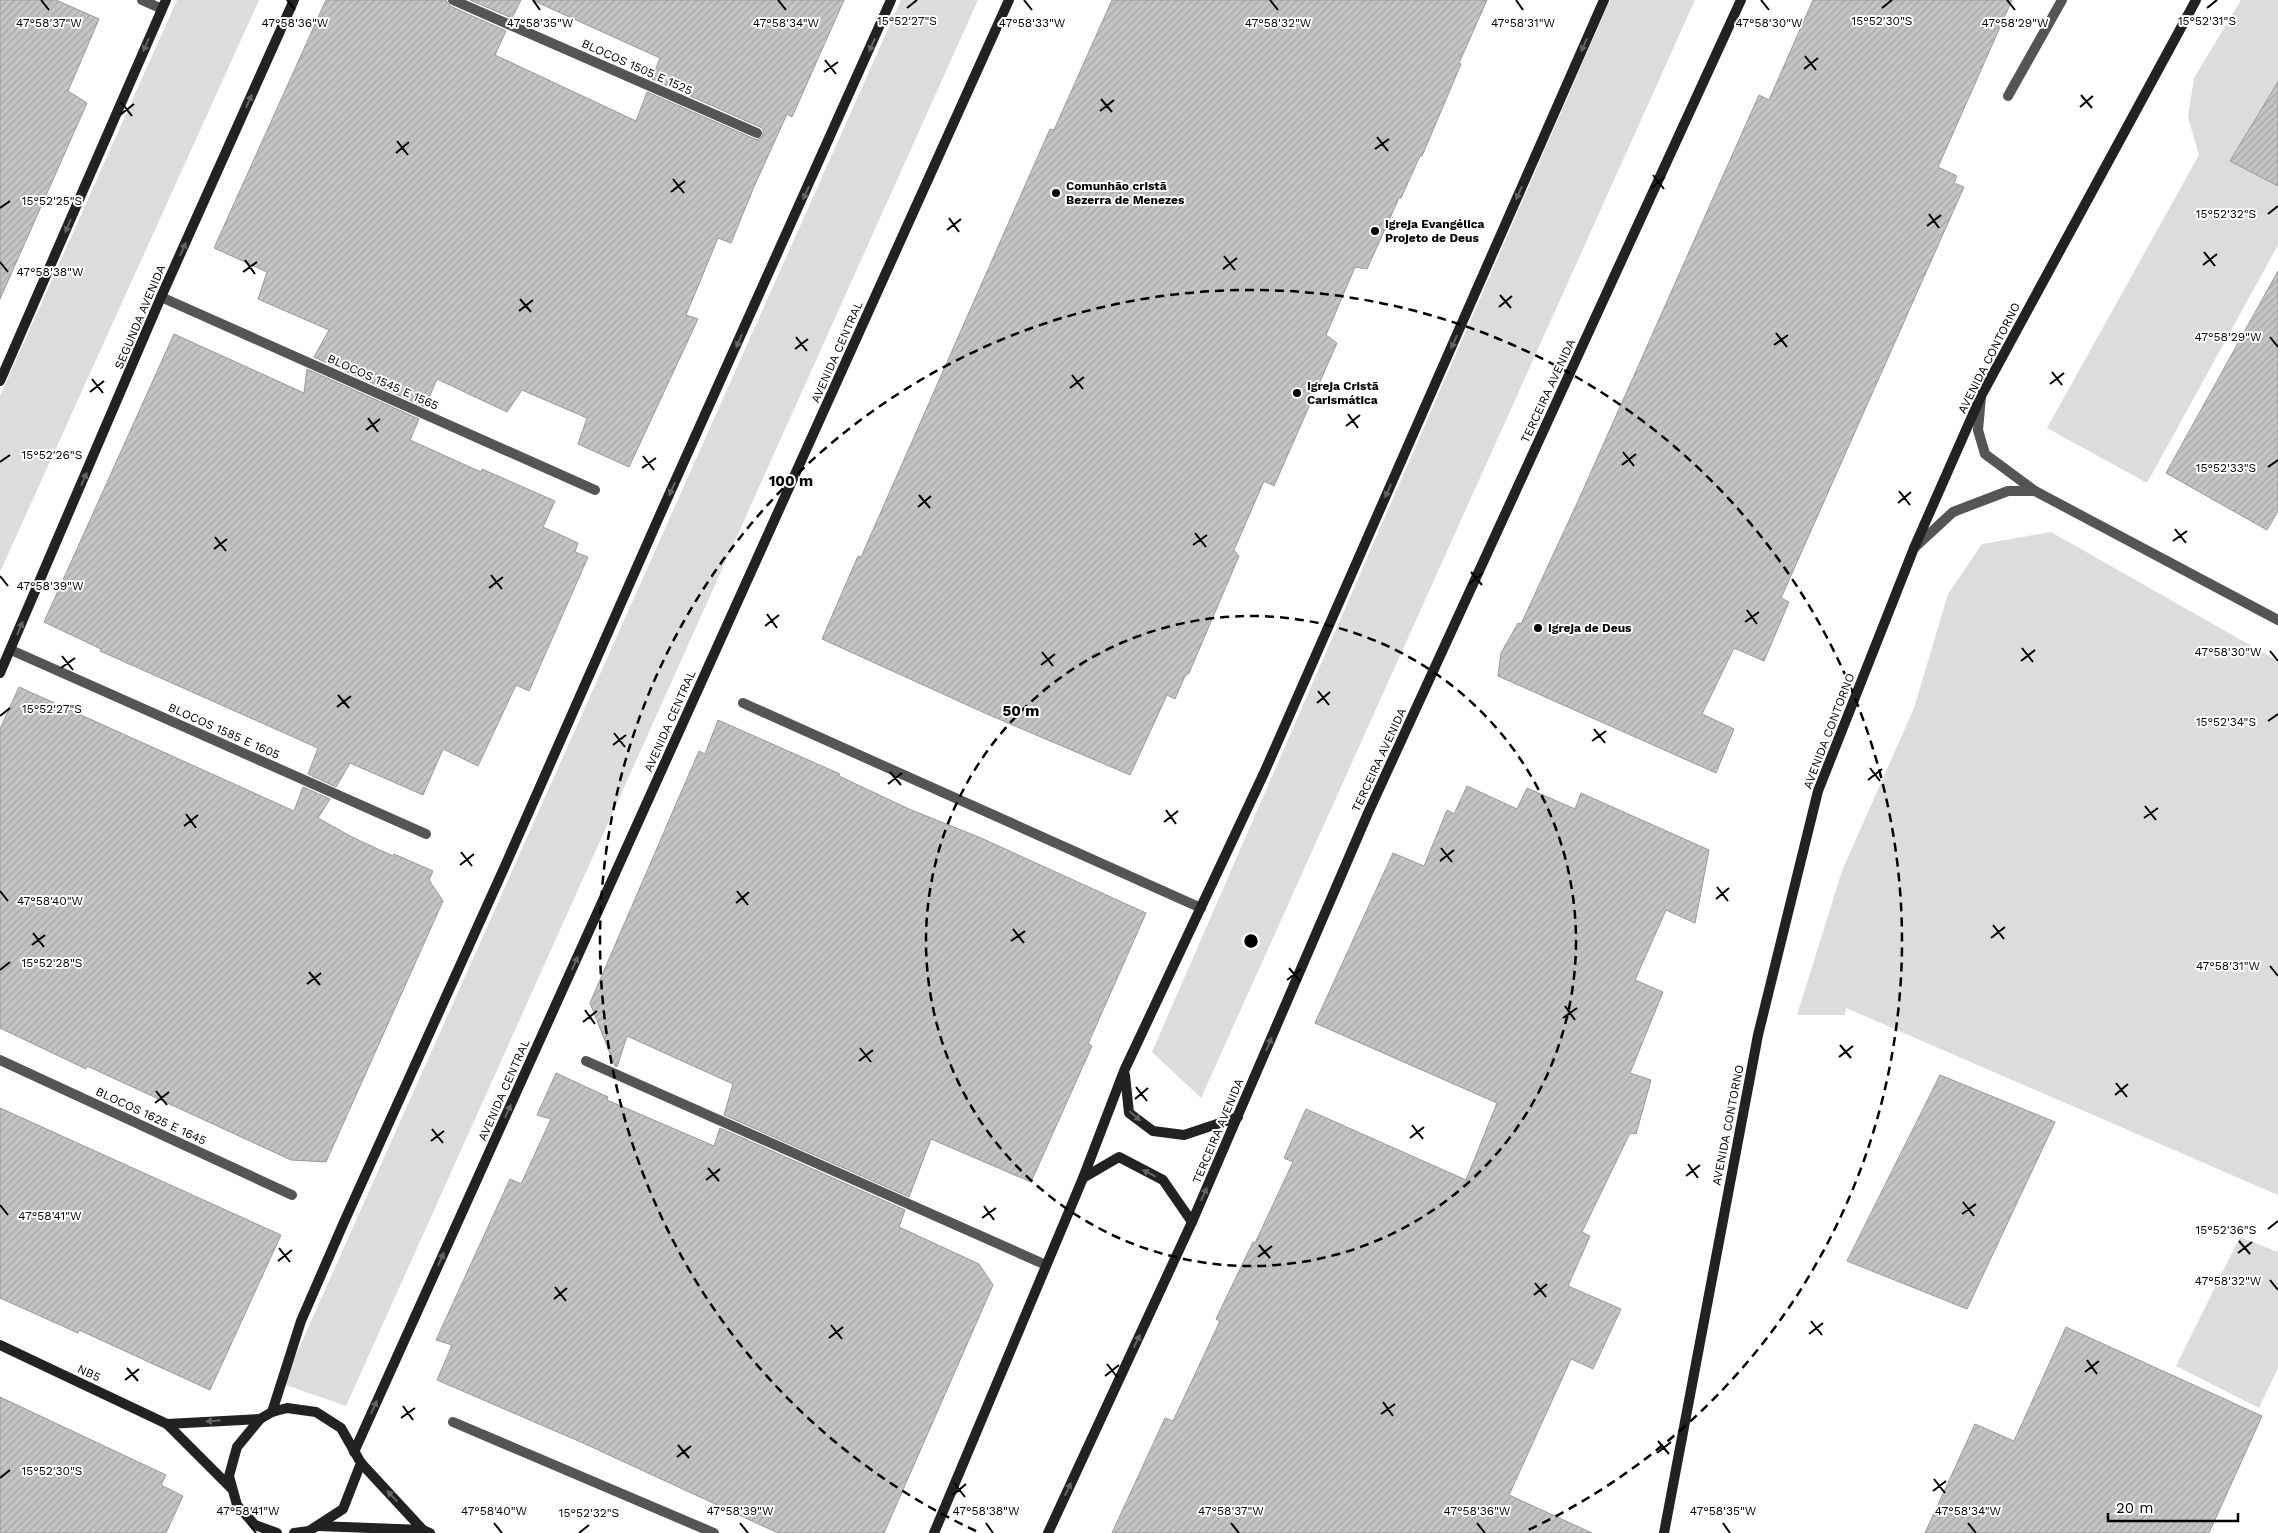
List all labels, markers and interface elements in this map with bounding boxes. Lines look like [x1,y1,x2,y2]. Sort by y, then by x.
text: 15°52'27"S [877,14,937,28]
text: 15°52'30"S [1852,14,1912,28]
text: 15°52'31"S [2178,14,2236,28]
text: 47°58'37"W [16,16,82,30]
text: 47°58'36"W [262,16,329,30]
text: 47°58'35"W [507,16,574,30]
text: 47°58'34"W [753,16,820,30]
text: 47°58'33"W [999,16,1066,30]
text: 47°58'32"W [1245,16,1312,30]
text: 47°58'31"W [1491,16,1556,30]
text: 47°58'30"W [1736,16,1803,30]
text: 47°58'29"W [1982,16,2049,30]
street label: BLOCOS 1505 E 1525 [579,36,695,98]
one-way arrow [142,38,150,52]
one-way arrow [867,38,875,52]
one-way arrow [1580,38,1588,52]
one-way arrow [245,94,253,108]
place label: Comunhão cristã Bezerra de Menezes [1066,179,1185,207]
one-way arrow [801,186,809,200]
one-way arrow [1515,186,1523,200]
marker: Comunhão cristã Bezerra de Menezes [1050,187,1062,199]
text: 15°52'25"S [22,194,82,208]
text: 15°52'32"S [2196,207,2256,221]
place label: Igreja Evangélica Projeto de Deus [1385,217,1485,245]
one-way arrow [63,219,71,233]
marker: Igreja Evangélica Projeto de Deus [1369,225,1381,237]
one-way arrow [179,242,187,256]
street label: SEGUNDA AVENIDA [112,263,168,371]
text: 47°58'38"W [17,265,84,279]
street label: AVENIDA CENTRAL [808,299,866,405]
street label: AVENIDA CONTORNO [1955,300,2023,416]
text: 47°58'29"W [2195,330,2262,344]
one-way arrow [734,334,742,348]
one-way arrow [1449,335,1457,349]
street label: TERCEIRA AVENIDA [1518,337,1578,445]
street label: BLOCOS 1545 E 1565 [325,351,441,413]
place label: Igreja Cristã Carismática [1307,379,1379,407]
marker: Igreja Cristã Carismática [1291,387,1303,399]
text: 15°52'26"S [22,448,82,462]
text: 15°52'33"S [2196,461,2256,475]
one-way arrow [80,472,88,486]
text: 100 m [769,472,813,490]
one-way arrow [667,482,675,496]
one-way arrow [1384,484,1392,498]
text: 47°58'39"W [17,579,84,593]
one-way arrow [17,621,25,636]
place label: Igreja de Deus [1548,621,1632,635]
marker: Igreja de Deus [1532,622,1544,634]
text: 47°58'30"W [2195,645,2262,659]
street label: AVENIDA CENTRAL [641,668,699,774]
street label: AVENIDA CONTORNO [1800,671,1858,791]
street label: BLOCOS 1585 E 1605 [166,700,282,762]
text: 15°52'27"S [22,702,82,716]
text: 50 m [1003,702,1039,720]
street label: TERCEIRA AVENIDA [1349,706,1409,814]
text: 15°52'34"S [2196,715,2256,729]
text: 47°58'40"W [17,894,84,908]
centre of rings [1242,932,1260,950]
text: 15°52'28"S [22,956,82,970]
one-way arrow [571,956,579,970]
text: 47°58'31"W [2196,959,2261,973]
street label: AVENIDA CENTRAL [475,1037,533,1143]
one-way arrow [1265,1037,1273,1052]
street label: AVENIDA CONTORNO [1709,1063,1747,1187]
street label: TERCEIRA AVENIDA [1190,1076,1246,1186]
street label: BLOCOS 1625 E 1645 [94,1084,208,1148]
one-way arrow [504,1104,512,1118]
one-way arrow [1128,1111,1141,1122]
one-way arrow [1142,1169,1157,1177]
one-way arrow [1201,1187,1209,1201]
text: 47°58'41"W [18,1209,82,1223]
text: 15°52'36"S [2196,1223,2256,1237]
one-way arrow [437,1252,445,1266]
text: 47°58'32"W [2195,1274,2262,1288]
one-way arrow [1133,1334,1141,1348]
street label: NB5 [75,1362,103,1384]
one-way arrow [370,1400,378,1414]
one-way arrow [205,1418,221,1426]
text: 15°52'30"S [22,1464,82,1478]
one-way arrow [1065,1482,1073,1496]
scale bar [2108,1490,2238,1522]
one-way arrow [386,1491,398,1503]
text: 20 m [2116,1499,2154,1517]
text: 47°58'41"W [216,1504,280,1518]
text: 47°58'40"W [461,1504,528,1518]
text: 47°58'39"W [707,1504,774,1518]
text: 47°58'38"W [953,1504,1020,1518]
text: 47°58'37"W [1198,1504,1264,1518]
text: 47°58'36"W [1444,1504,1511,1518]
text: 47°58'35"W [1690,1504,1757,1518]
text: 47°58'34"W [1935,1504,2002,1518]
text: 15°52'32"S [559,1506,619,1520]

